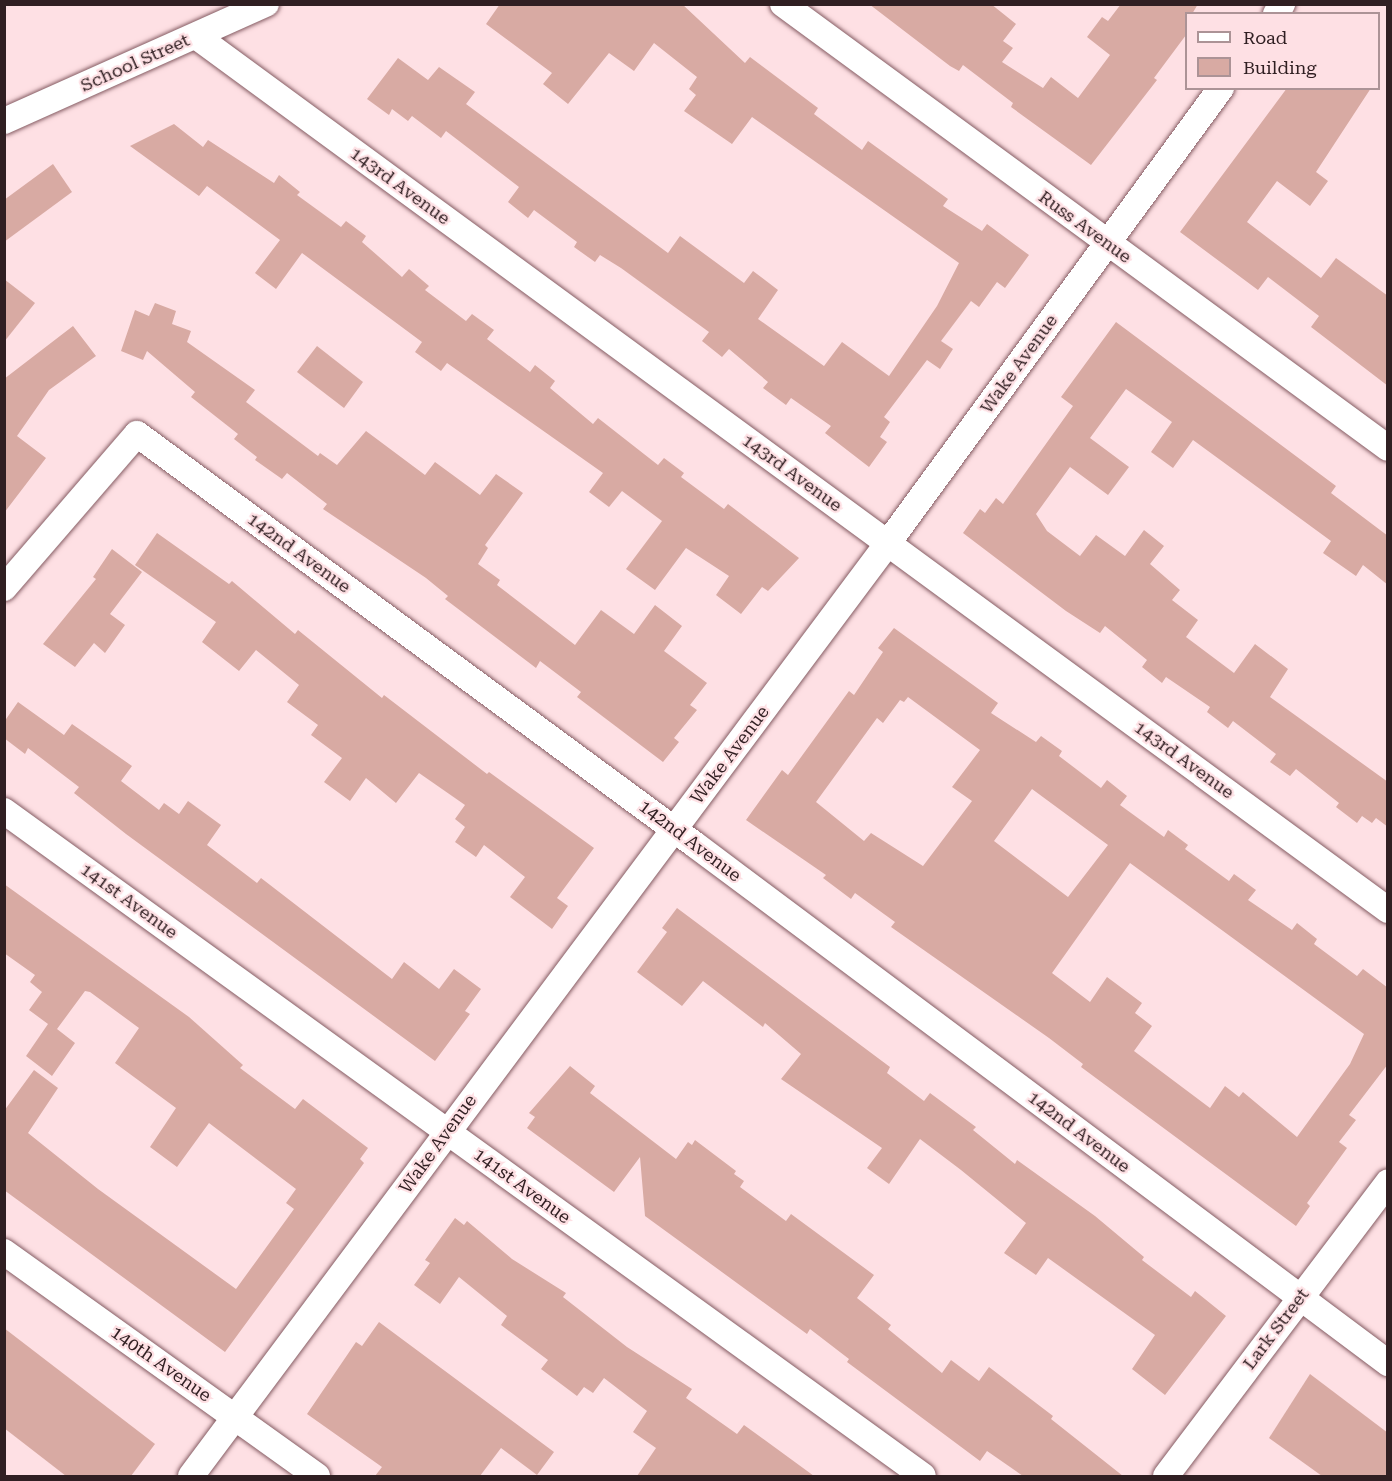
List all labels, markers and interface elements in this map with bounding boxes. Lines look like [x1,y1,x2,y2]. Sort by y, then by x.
legend [1185,12,1380,90]
text: Road [1243,27,1287,48]
street label: School Street [77,29,193,97]
text: Building [1243,57,1317,78]
street label: 143rd Avenue [346,143,454,229]
street label: Russ Avenue [1034,186,1136,268]
street label: Wake Avenue [976,310,1062,418]
street label: 143rd Avenue [738,430,846,516]
street label: 142nd Avenue [243,508,355,598]
street label: Wake Avenue [686,702,774,808]
street label: 143rd Avenue [1130,717,1238,803]
street label: 142nd Avenue [635,796,745,886]
street label: 141st Avenue [76,859,182,943]
street label: 142nd Avenue [1024,1087,1134,1177]
street label: Wake Avenue [395,1090,481,1198]
street label: 141st Avenue [469,1144,575,1228]
street label: Lark Street [1238,1284,1314,1374]
street label: 140th Avenue [107,1321,215,1407]

